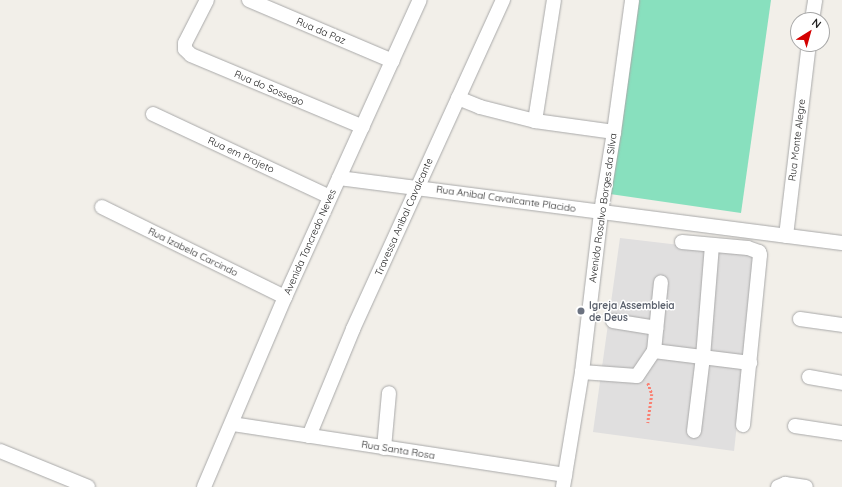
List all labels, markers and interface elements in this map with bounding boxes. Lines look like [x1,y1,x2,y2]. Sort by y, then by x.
north arrow [790,12,830,52]
street label: Rua da Paz [294,15,348,47]
text: N [809,15,824,31]
street label: Rua do Sossego [232,68,306,108]
street label: Rua Monte Alegre [786,98,808,182]
street label: Avenida Rosalvo Borges da Silva [587,133,619,283]
street label: Rua em Projeto [206,134,276,176]
street label: Travessa Anibal Cavalcante [373,156,435,278]
street label: Rua Anibal Cavalcante Placido [435,183,577,215]
street label: Avenida Tancredo Neves [281,187,339,297]
street label: Rua Izabela Carcindo [146,225,240,279]
place label: Igreja Assembleia de Deus [589,299,675,322]
marker: Igreja Assembleia de Deus [576,306,586,316]
street label: Rua Santa Rosa [360,438,436,462]

